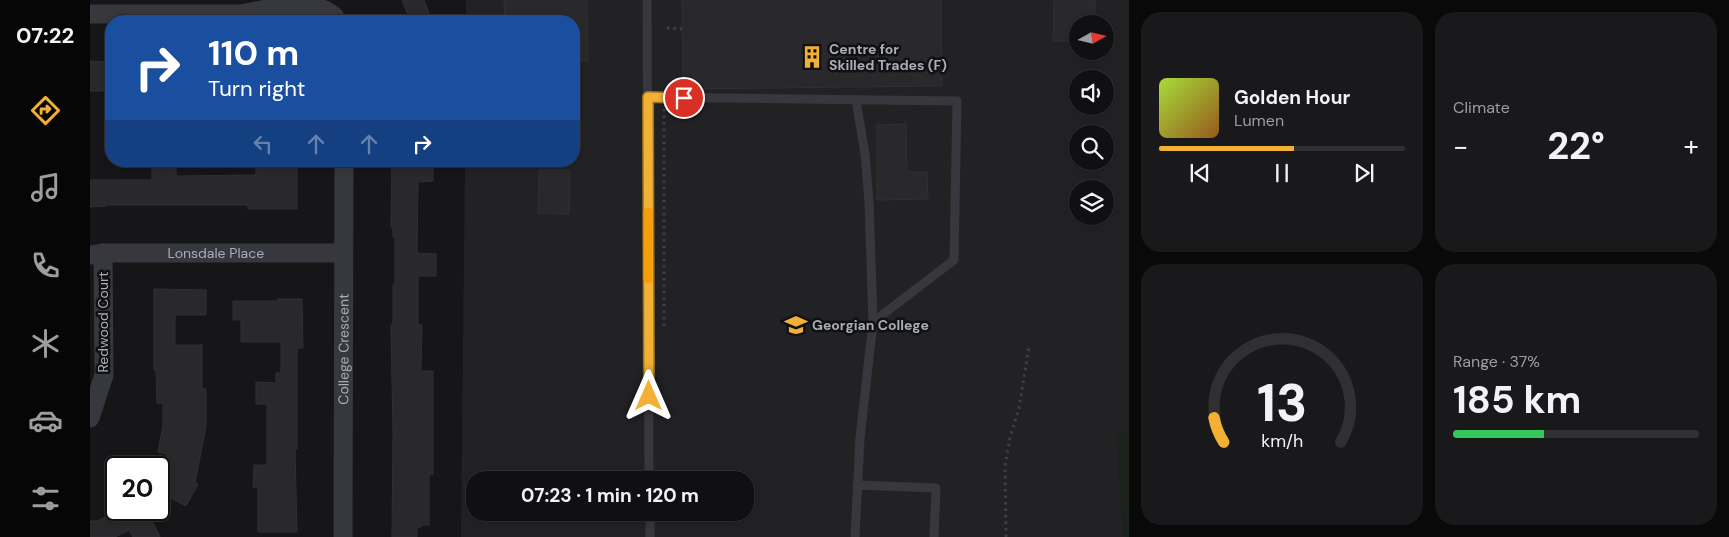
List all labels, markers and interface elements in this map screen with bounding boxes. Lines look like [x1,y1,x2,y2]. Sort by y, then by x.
north arrow [1069,15,1114,60]
map controls [1069,15,1114,225]
text: 07:22 [16,21,74,50]
text: 110 m [208,30,299,76]
icon: right [125,35,190,100]
place label: Centre for Skilled Trades (F) [829,40,947,74]
building icon: Centre for Skilled Trades (F) [799,44,825,70]
button: sound [1069,70,1114,115]
text: Turn right [208,74,305,103]
pin [663,77,705,119]
icon: arrive [670,84,698,112]
text: Golden Hour [1234,85,1350,110]
icon: directions [28,93,63,128]
text: Climate [1453,97,1510,118]
text: Lumen [1234,110,1284,131]
text: 22° [1547,121,1605,171]
button: search [1069,125,1114,170]
text: − [1453,128,1468,165]
text: + [1684,128,1699,165]
icon: left [249,130,277,158]
icon: ahead [302,130,330,158]
icon: ahead [355,130,383,158]
icon: right [408,130,436,158]
icon: previous [1186,159,1214,187]
icon: pause [1268,159,1296,187]
icon: next [1350,159,1378,187]
icon: music [28,170,63,205]
button: layers [1069,180,1114,225]
street label: Lonsdale Place [168,244,264,262]
icon: phone [28,248,63,283]
street label: Redwood Court [94,271,112,373]
street label: College Crescent [334,293,353,405]
school or university icon: Georgian College [783,312,809,338]
place label: Georgian College [812,316,929,334]
icon: climate [28,326,63,361]
text: Range · 37% [1453,351,1540,372]
position arrow [622,369,674,421]
text: 13 [1257,369,1307,437]
text: 185 km [1453,375,1581,425]
icon: car [28,403,63,438]
text: km/h [1261,429,1303,453]
speed limit sign: 20 [105,456,170,521]
icon: filters [28,481,63,516]
text: 07:23 · 1 min · 120 m [521,483,699,508]

